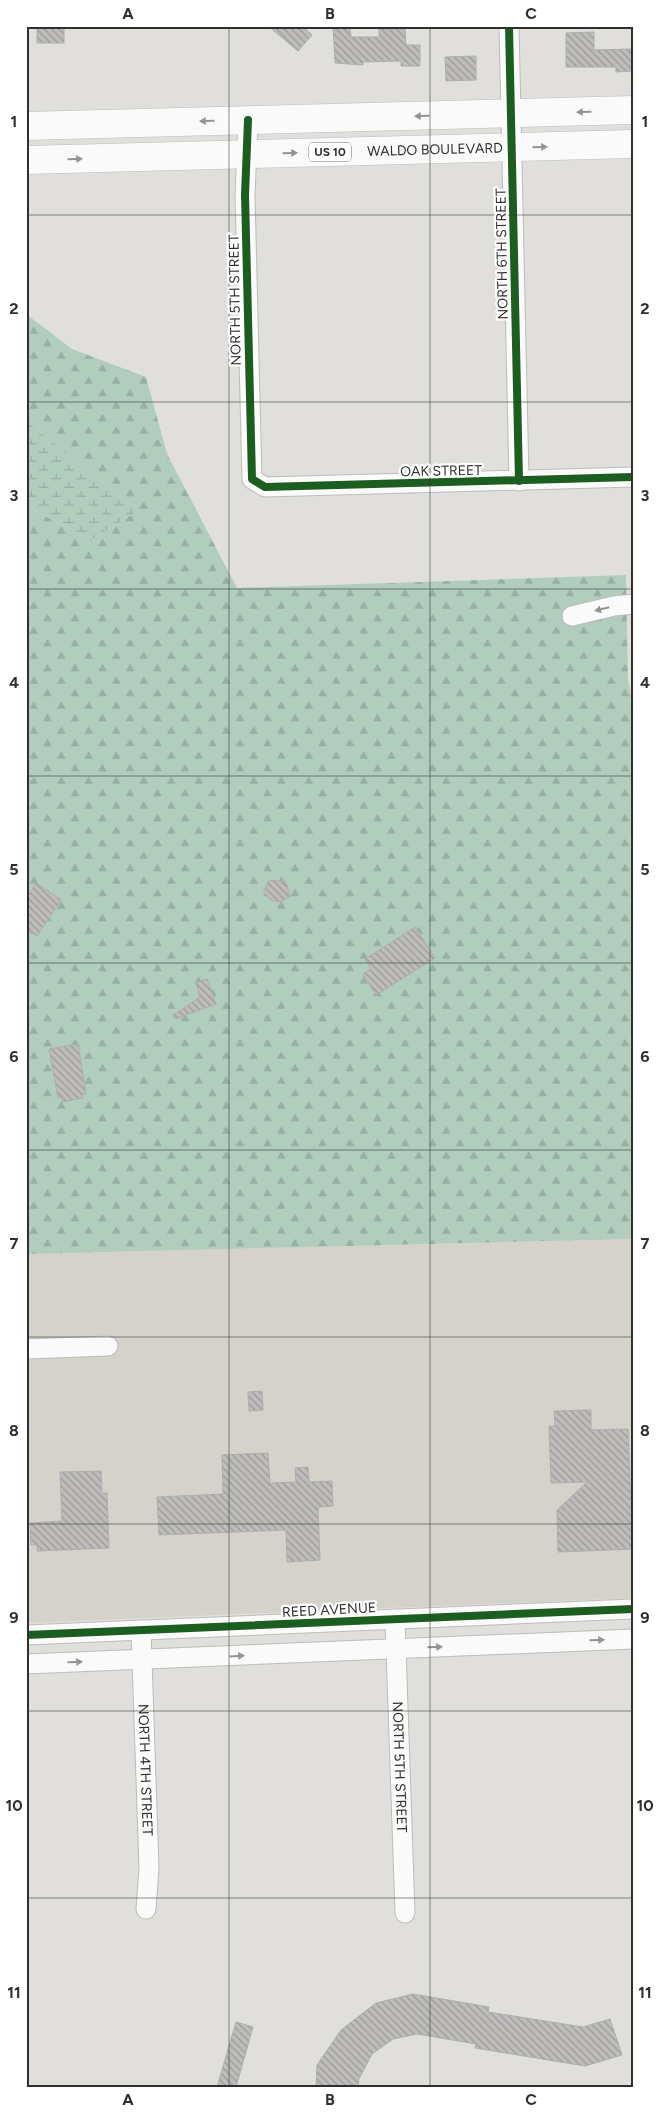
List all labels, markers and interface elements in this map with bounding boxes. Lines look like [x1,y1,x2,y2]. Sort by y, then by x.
text: A [122,4,134,23]
text: B [325,4,335,23]
text: C [525,4,537,23]
one-way arrow [576,108,592,116]
text: 1 [11,112,17,131]
one-way arrow [413,112,429,120]
text: 1 [642,112,648,131]
one-way arrow [198,117,214,125]
street label: WALDO BOULEVARD [367,139,503,160]
road number: US 10 [309,142,351,162]
one-way arrow [532,143,548,151]
one-way arrow [282,149,298,157]
one-way arrow [67,154,83,162]
street label: NORTH 6TH STREET [492,188,512,320]
street label: NORTH 5TH STREET [225,234,245,366]
text: 2 [9,299,19,318]
text: 2 [640,299,650,318]
street label: OAK STREET [400,462,482,480]
text: 3 [10,486,19,505]
text: 3 [641,486,650,505]
one-way arrow [595,605,610,613]
text: 4 [9,673,19,692]
text: 4 [640,673,650,692]
text: 5 [9,860,19,879]
text: 5 [640,860,650,879]
text: 6 [9,1047,19,1066]
text: 6 [640,1047,650,1066]
text: 7 [10,1234,19,1253]
text: 7 [641,1234,650,1253]
text: 8 [9,1421,19,1440]
text: 8 [640,1421,650,1440]
street label: REED AVENUE [281,1599,377,1621]
text: 9 [9,1608,19,1627]
text: 9 [640,1608,650,1627]
one-way arrow [589,1636,605,1644]
one-way arrow [427,1642,443,1650]
one-way arrow [230,1651,246,1659]
one-way arrow [67,1658,83,1666]
street label: NORTH 5TH STREET [389,1701,411,1833]
street label: NORTH 4TH STREET [135,1704,156,1836]
text: 10 [5,1796,23,1815]
text: 10 [636,1796,654,1815]
text: 11 [7,1983,21,2002]
text: 11 [638,1983,652,2002]
text: A [122,2090,134,2109]
text: B [325,2090,335,2109]
text: C [525,2090,537,2109]

